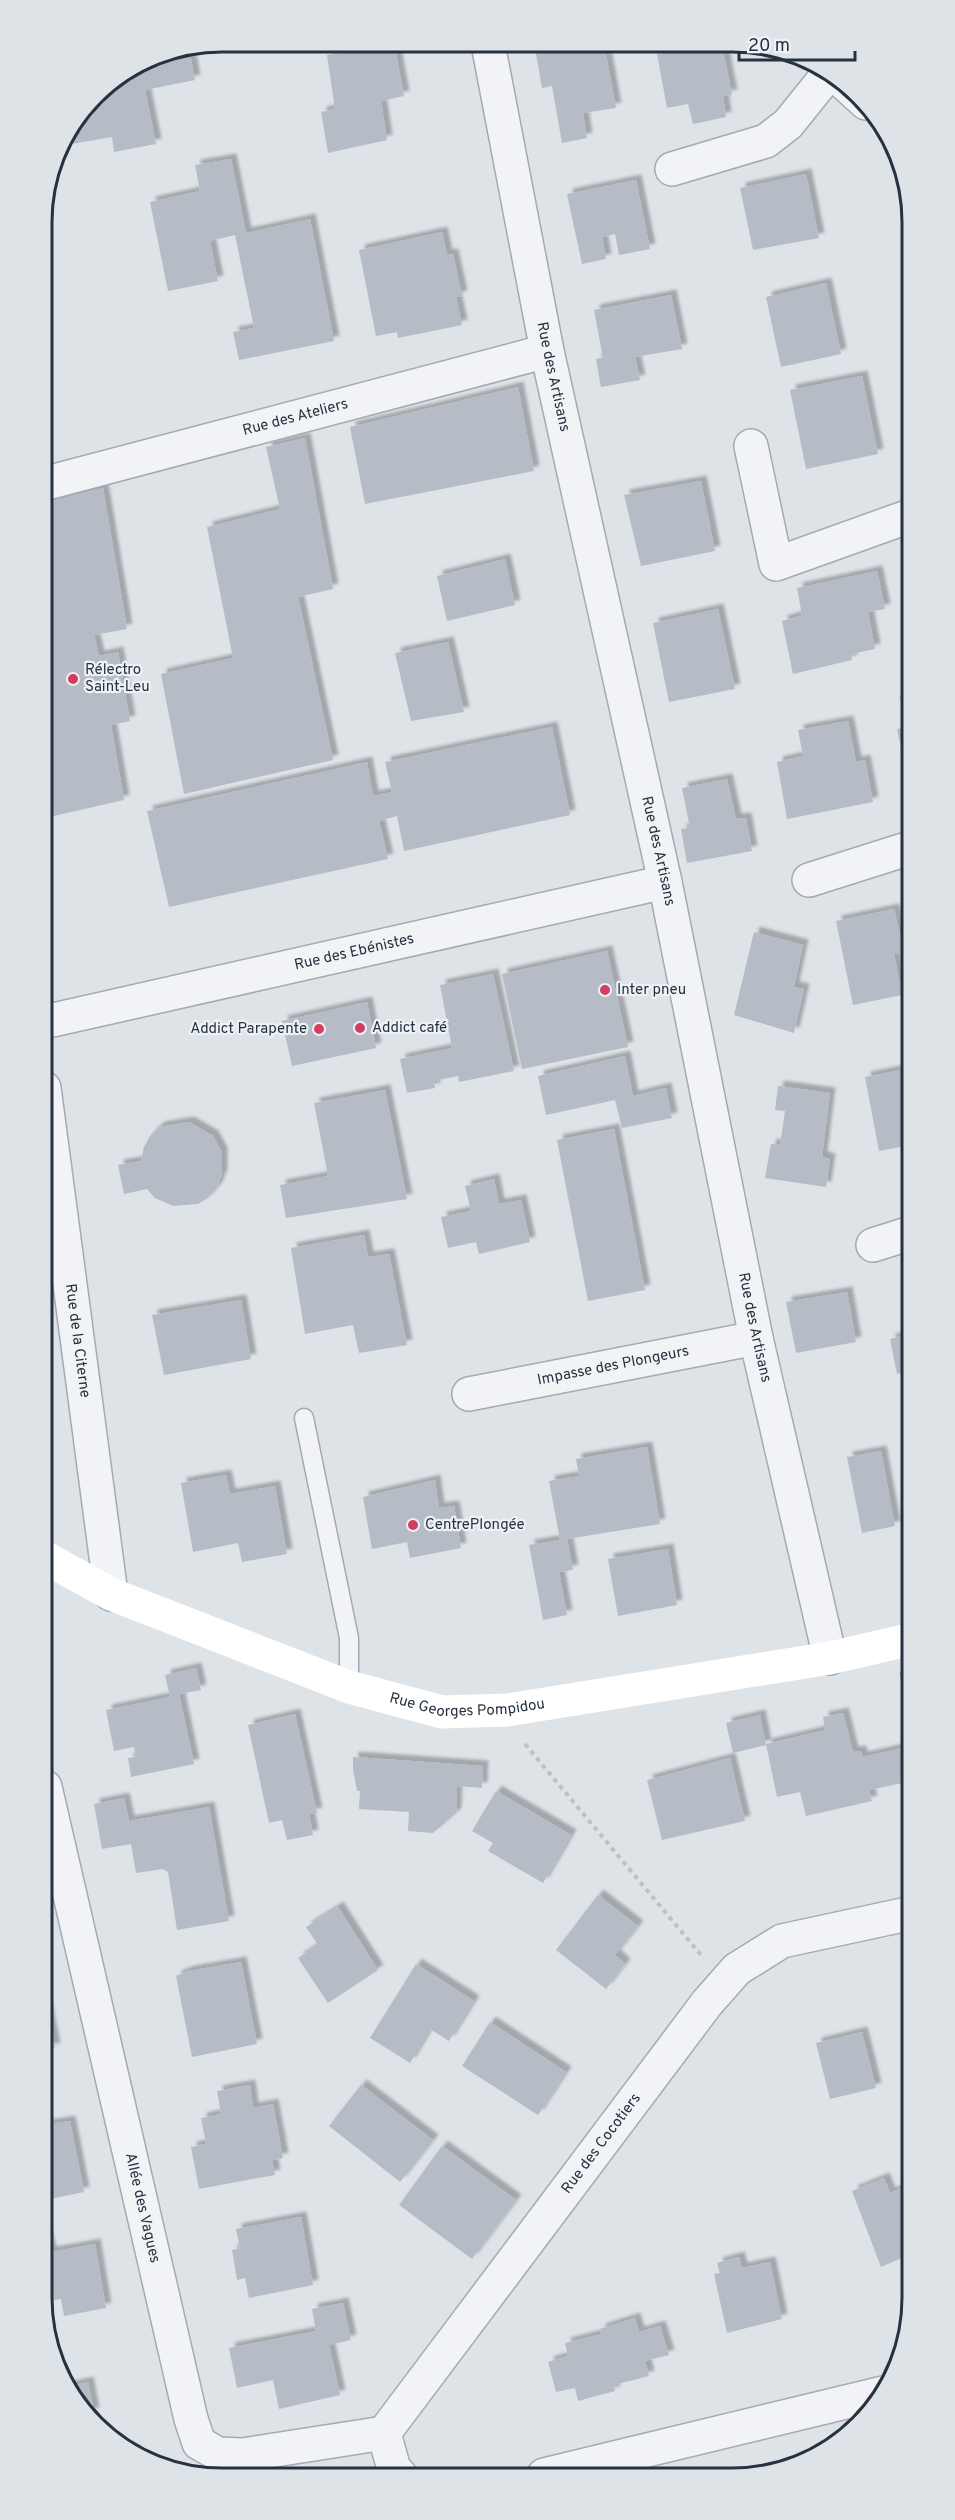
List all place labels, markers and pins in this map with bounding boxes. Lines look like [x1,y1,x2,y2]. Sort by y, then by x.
place label: Rélectro Saint-Leu [85,661,150,697]
marker: Rélectro Saint-Leu [66,672,80,686]
place label: Inter pneu [617,981,686,1000]
marker: Inter pneu [598,983,612,997]
place label: Addict café [372,1019,447,1038]
place label: Addict Parapente [190,1020,307,1039]
marker: Addict café [353,1021,367,1035]
marker: Addict Parapente [312,1022,326,1036]
place label: CentrePlongée [425,1516,525,1535]
marker: CentrePlongée [406,1518,420,1532]

